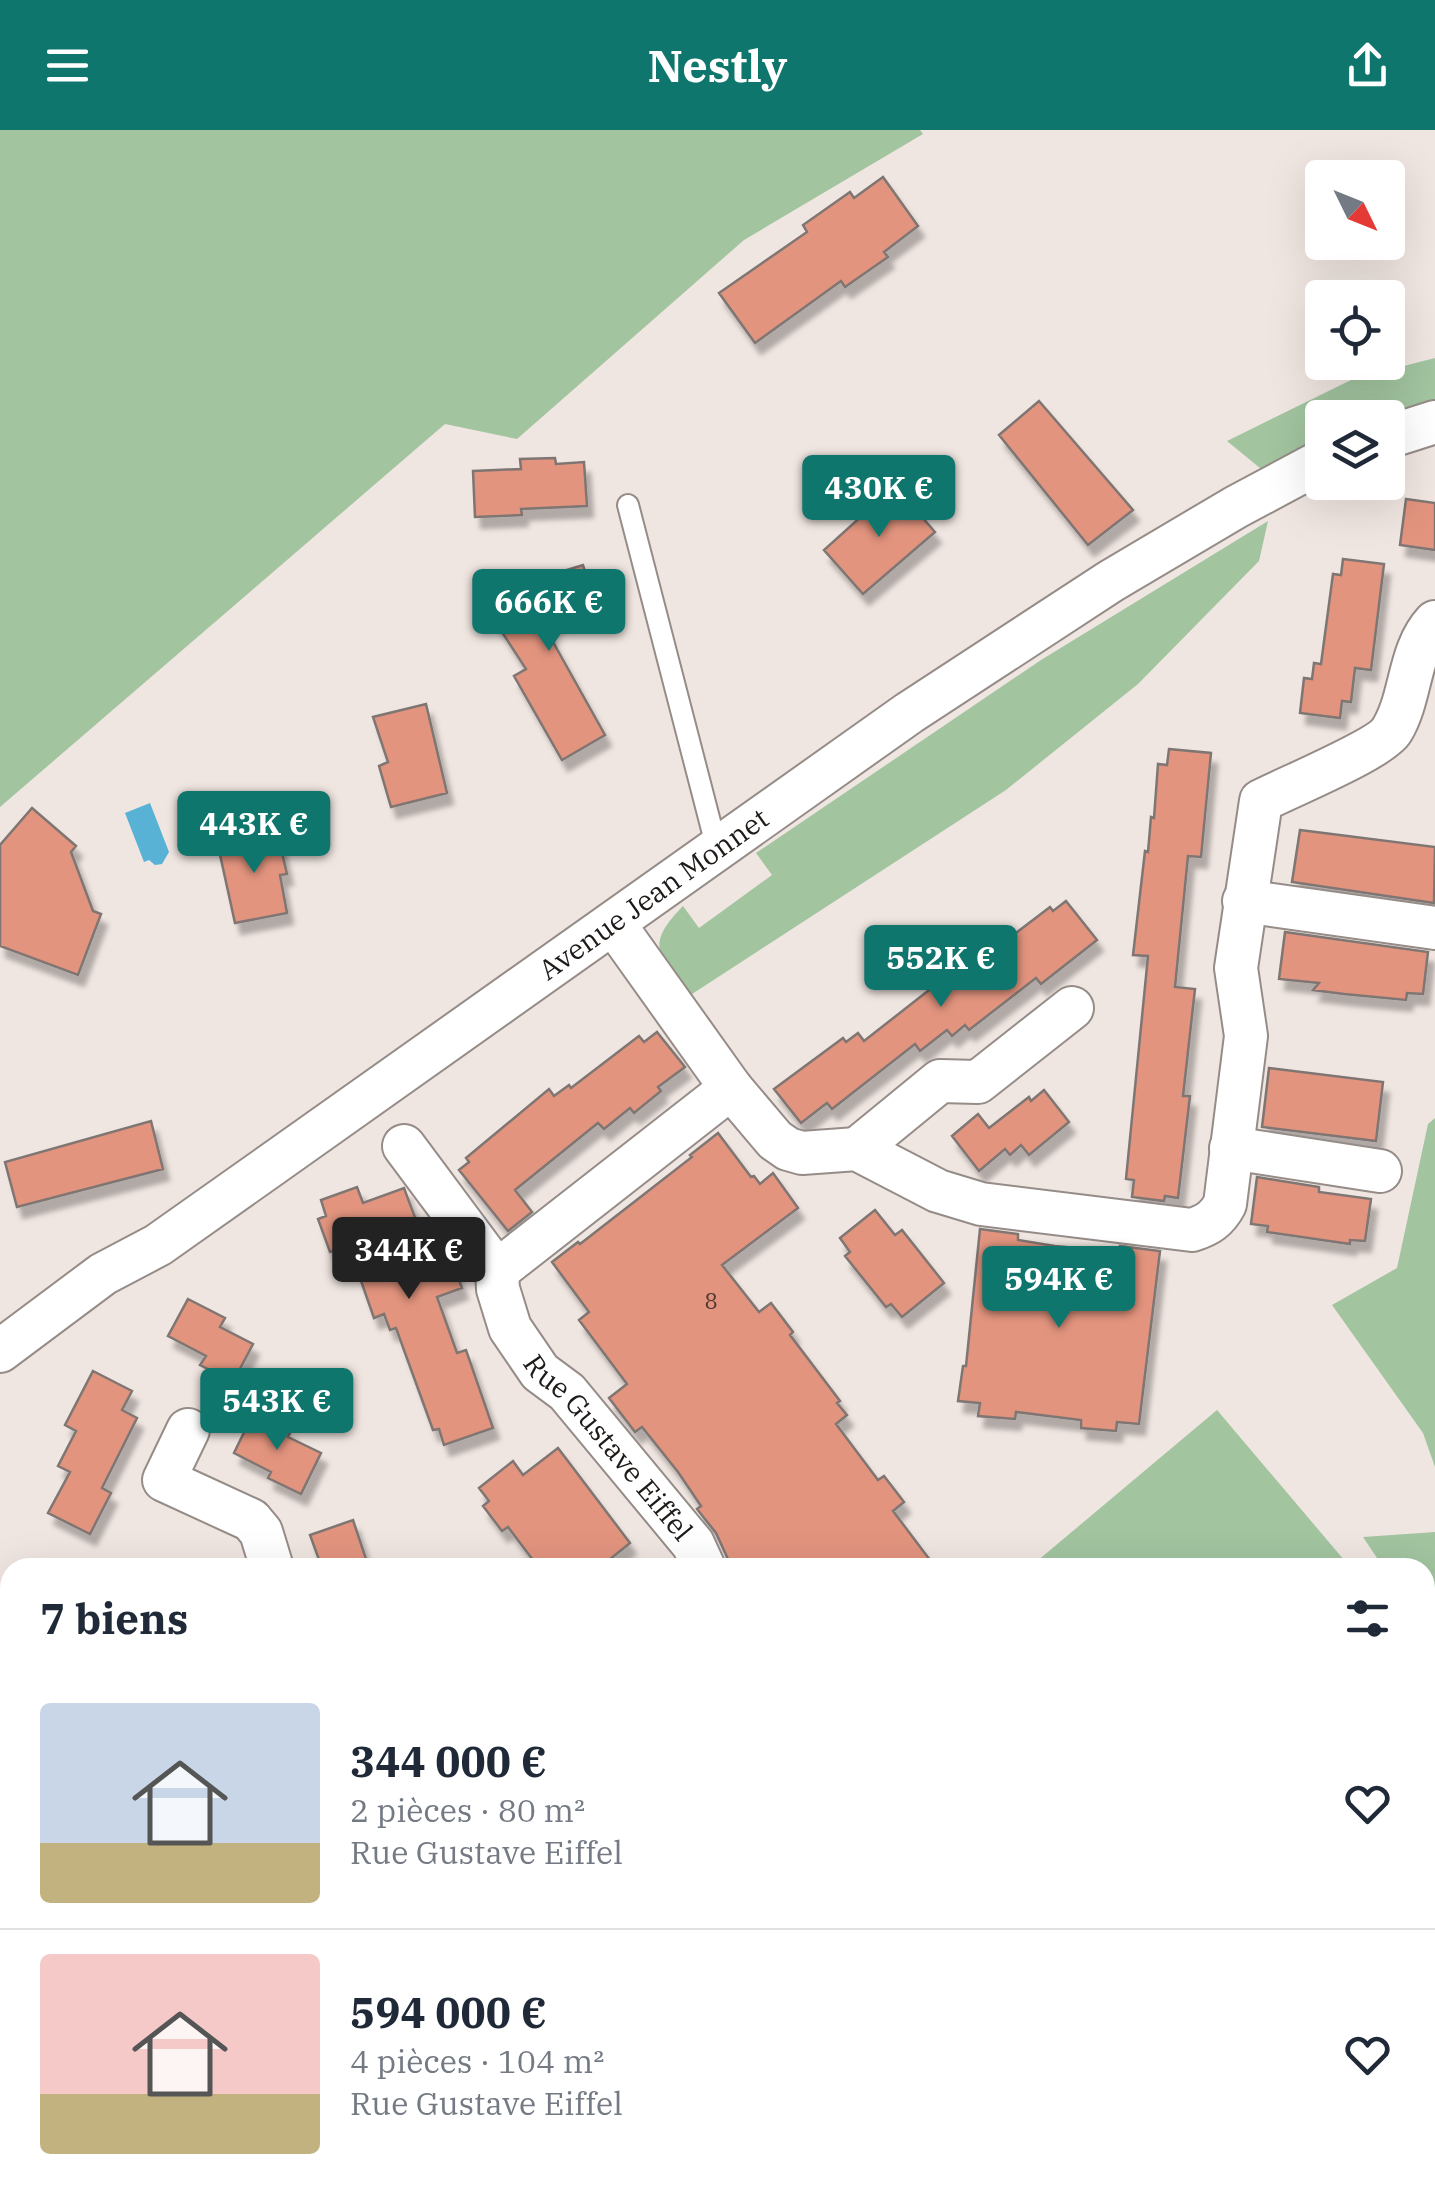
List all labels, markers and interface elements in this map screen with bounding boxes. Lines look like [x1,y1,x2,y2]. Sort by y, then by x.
text: Nestly [647,36,788,94]
icon: menu [40,38,95,93]
icon: share [1340,38,1395,93]
north arrow [1305,160,1405,260]
map controls [1305,160,1405,500]
button: locate [1305,280,1405,380]
button: layers [1305,400,1405,500]
pin: 430K € [798,455,960,540]
text: 430K € [824,466,934,508]
pin: 666K € [468,569,630,654]
text: 666K € [494,580,604,622]
pin: 443K € [173,791,335,876]
street label: Avenue Jean Monnet [531,799,776,988]
text: 443K € [199,802,309,844]
pin: 552K € [860,925,1022,1010]
text: 552K € [886,936,996,978]
pin: 344K € [328,1217,490,1302]
text: 344K € [354,1228,464,1270]
pin: 594K € [978,1246,1140,1331]
text: 594K € [1004,1257,1114,1299]
house number: 8 [704,1286,718,1315]
street label: Rue Gustave Eiffel [515,1347,702,1548]
pin: 543K € [196,1368,358,1453]
text: 543K € [222,1379,332,1421]
text: 7 biens [40,1591,188,1646]
icon: filters [1340,1591,1395,1646]
text: 344 000 € [350,1734,547,1789]
icon: home [120,1743,240,1863]
icon: heart [1340,1776,1395,1831]
text: 2 pièces · 80 m² [350,1789,585,1831]
text: Rue Gustave Eiffel [350,1831,623,1873]
text: 594 000 € [350,1985,547,2040]
icon: home [120,1994,240,2114]
icon: heart [1340,2027,1395,2082]
text: 4 pièces · 104 m² [350,2040,604,2082]
text: Rue Gustave Eiffel [350,2082,623,2124]

